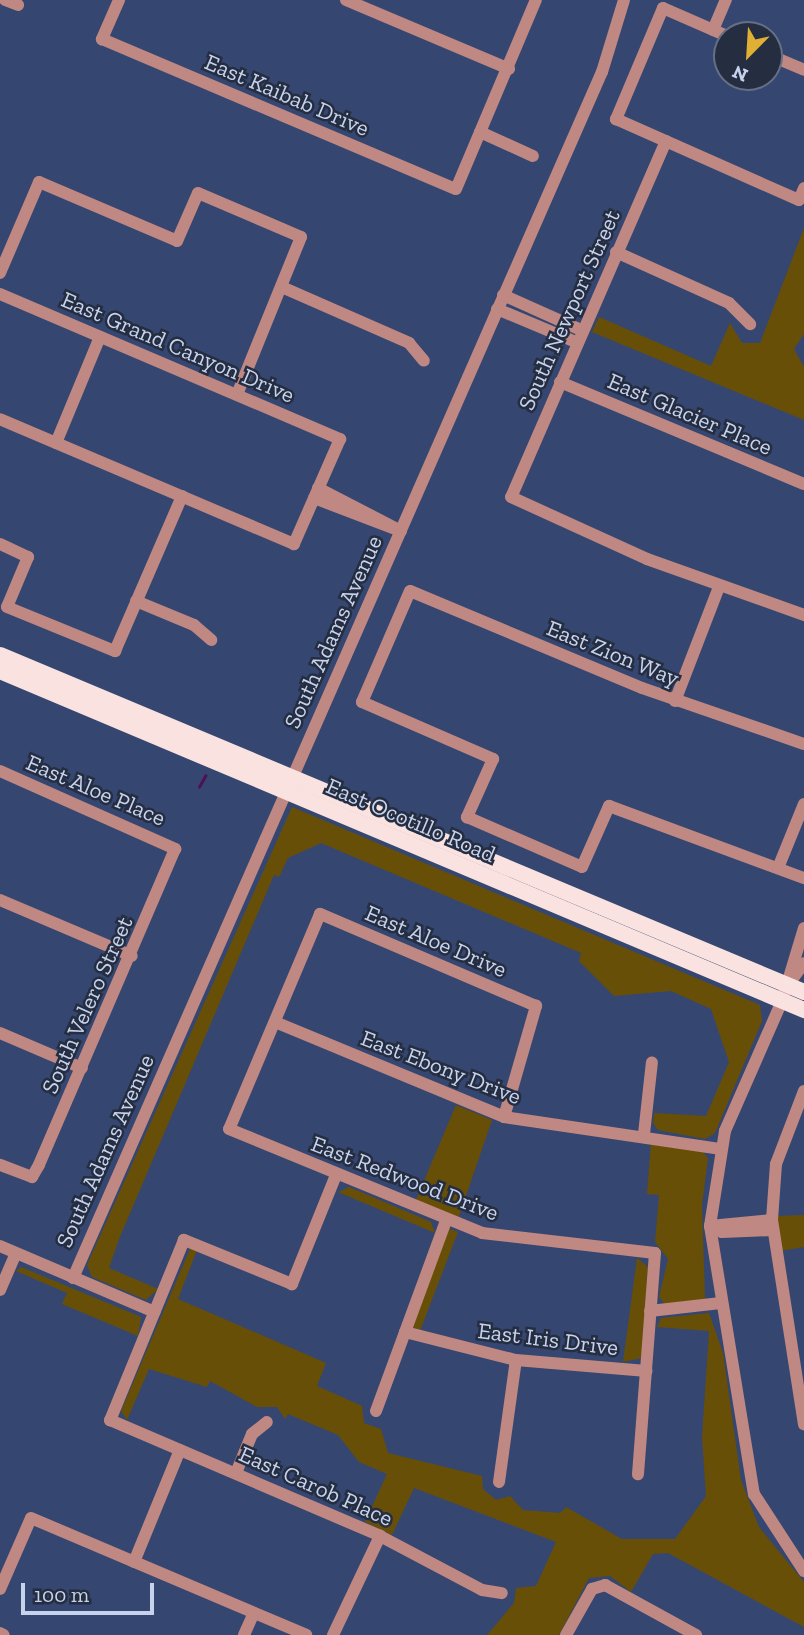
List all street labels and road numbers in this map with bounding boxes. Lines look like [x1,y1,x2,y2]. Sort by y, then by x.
street label: East Kaibab Drive [201,48,373,142]
street label: South Newport Street [512,205,626,415]
street label: East Grand Canyon Drive [57,285,299,409]
street label: East Glacier Place [604,367,776,461]
street label: South Adams Avenue [278,530,388,734]
street label: East Zion Way [542,614,684,692]
street label: East Aloe Place [22,748,170,832]
street label: East Ocotillo Road [322,772,500,868]
street label: East Aloe Drive [361,899,511,983]
street label: South Velero Street [35,912,139,1098]
street label: East Ebony Drive [357,1024,525,1110]
street label: South Adams Avenue [50,1049,160,1253]
street label: East Redwood Drive [307,1130,503,1226]
street label: East Iris Drive [476,1317,620,1361]
street label: East Carob Place [235,1440,397,1532]

